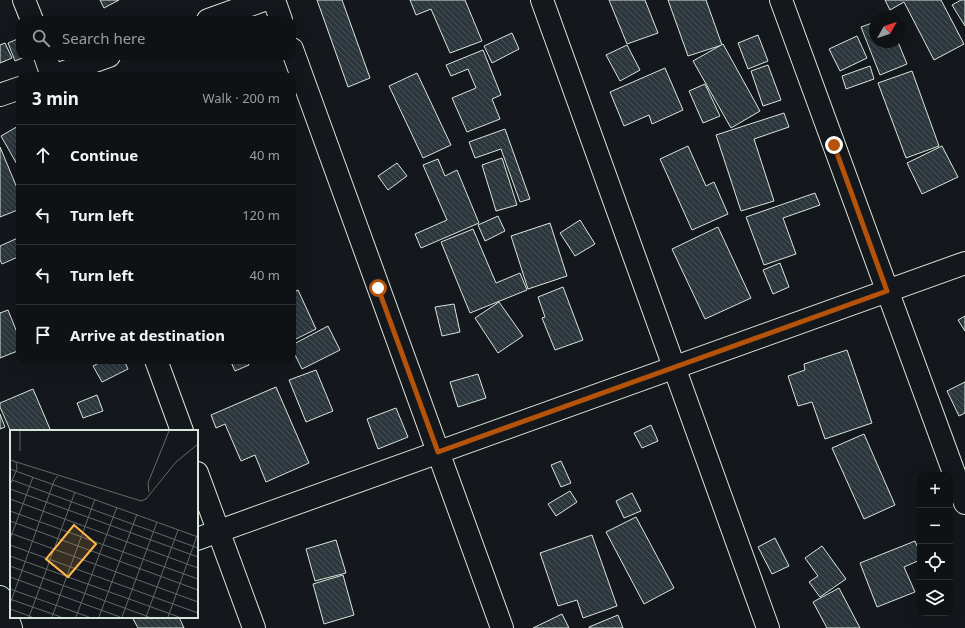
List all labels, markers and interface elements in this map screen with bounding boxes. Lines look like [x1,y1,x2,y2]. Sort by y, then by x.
north arrow [869,12,905,48]
search box [16,16,296,60]
icon: search [30,27,52,49]
text: Search here [62,28,145,48]
text: 3 min [32,87,79,110]
text: Walk · 200 m [202,89,280,107]
route end [825,136,843,154]
icon: ahead [32,144,54,166]
text: Continue [70,145,138,165]
text: 40 m [250,146,280,164]
icon: left [32,204,54,226]
text: Turn left [70,205,134,225]
text: 120 m [242,206,280,224]
icon: left [32,264,54,286]
text: Turn left [70,265,134,285]
text: 40 m [250,266,280,284]
route start [369,279,387,297]
icon: arrive [32,324,54,346]
text: Arrive at destination [70,325,225,345]
inset map [10,430,198,618]
map controls [917,472,953,616]
button: + [917,472,953,508]
button: − [917,508,953,544]
button: locate [917,544,953,580]
button: layers [917,580,953,616]

